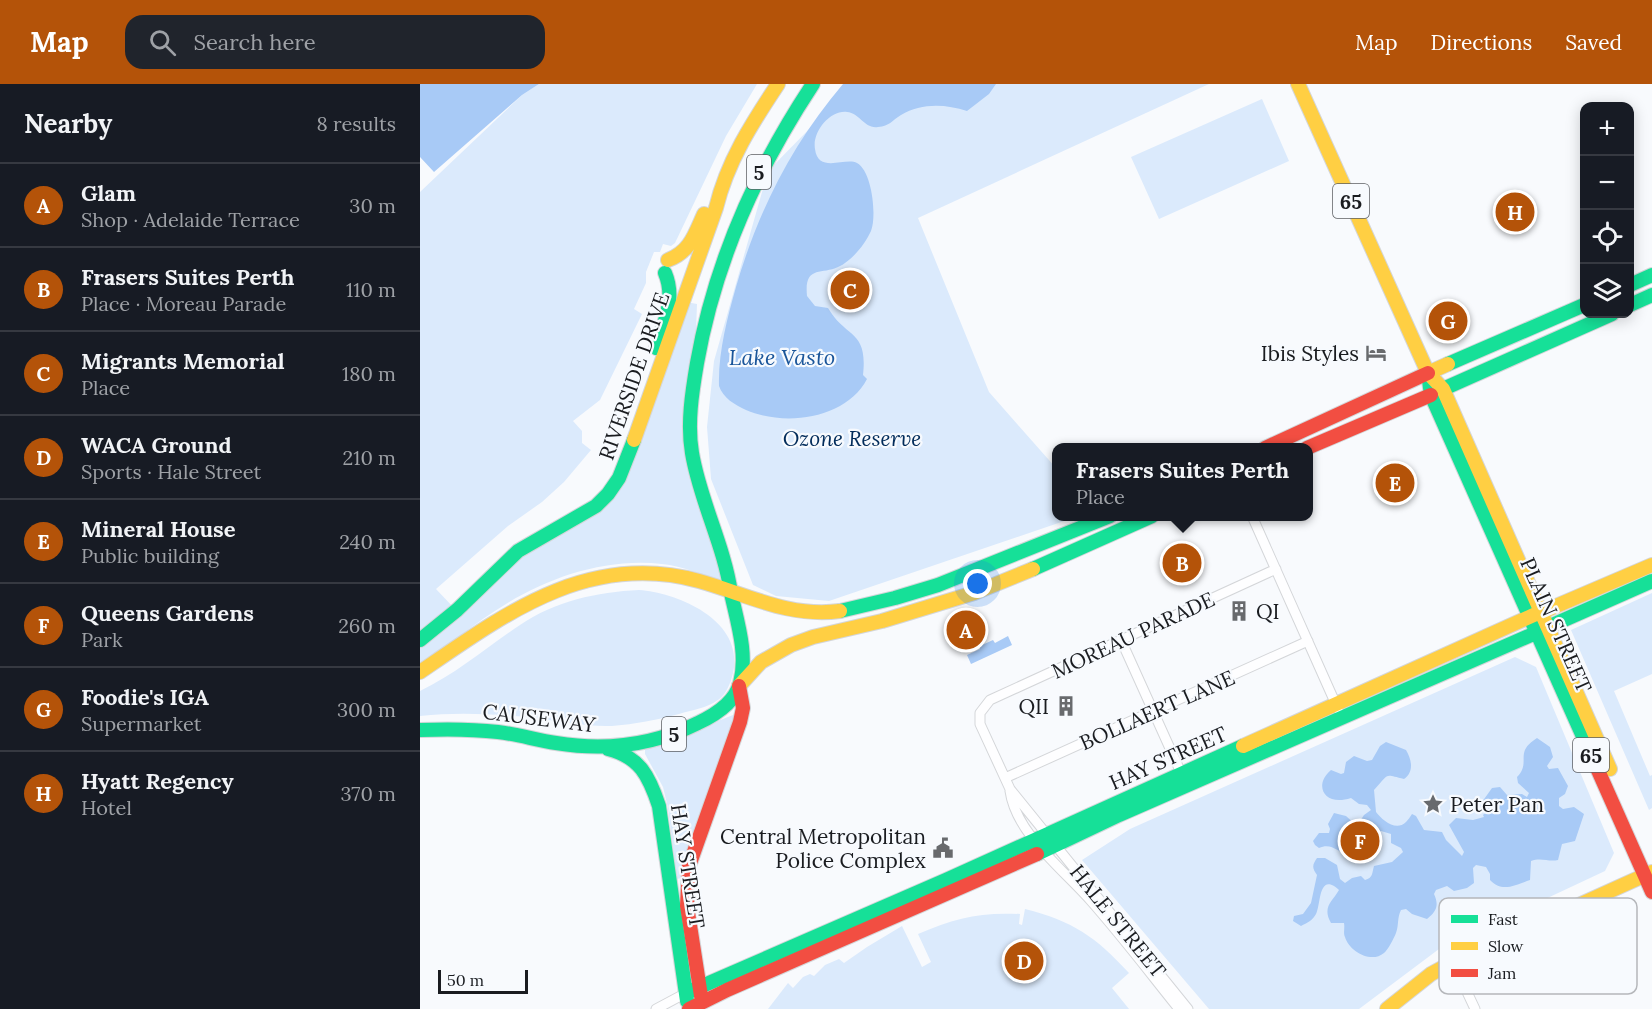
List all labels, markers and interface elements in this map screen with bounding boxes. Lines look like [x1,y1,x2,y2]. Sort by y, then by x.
search box [125,15,545,69]
text: Map [30,24,89,60]
icon: search [146,26,179,59]
text: Search here [194,28,316,56]
text: Map [1355,29,1398,56]
text: Directions [1431,29,1532,56]
text: Saved [1565,29,1622,56]
map controls [1580,102,1634,318]
button: + [1580,102,1634,156]
text: Nearby [24,107,112,140]
text: 8 results [317,111,396,136]
road number: 5 [747,155,771,189]
button: − [1580,156,1634,210]
text: Glam [81,179,136,207]
road number: 65 [1333,184,1369,218]
pin: H [1496,190,1534,234]
text: A [37,193,50,218]
text: 30 m [349,193,396,218]
text: Shop · Adelaide Terrace [81,207,300,232]
button: locate [1580,210,1634,264]
text: Frasers Suites Perth [81,263,295,291]
button: layers [1580,264,1634,318]
pin: C [830,268,870,312]
text: B [37,277,50,302]
text: 110 m [346,277,396,302]
street label: RIVERSIDE DRIVE [593,289,675,463]
text: Place · Moreau Parade [81,291,286,316]
pin: G [1428,298,1468,344]
place label: Ibis Styles [1261,340,1359,367]
hotel icon: Ibis Styles [1364,341,1388,365]
water label: Lake Vasto [729,343,835,371]
text: Migrants Memorial [81,347,285,375]
text: C [37,361,50,386]
text: 180 m [342,361,396,386]
text: Place [81,375,130,400]
park label: Ozone Reserve [783,425,921,452]
text: WACA Ground [81,431,232,459]
popup [1052,443,1313,521]
text: D [36,445,51,470]
text: 210 m [342,445,396,470]
text: Frasers Suites Perth [1076,456,1289,484]
text: Sports · Hale Street [81,459,261,484]
pin: E [1376,460,1414,506]
text: Place [1076,484,1125,509]
text: Mineral House [81,515,236,543]
text: E [37,529,50,554]
text: 240 m [339,529,396,554]
pin: B [1162,540,1202,586]
text: Public building [81,543,219,568]
street label: PLAIN STREET [1514,553,1598,697]
your location [963,569,992,598]
street label: MOREAU PARADE [1047,585,1219,685]
place label: QI [1256,598,1280,625]
text: Queens Gardens [81,599,254,627]
building icon: QI [1227,599,1251,623]
pin: A [946,608,986,652]
text: F [38,613,49,638]
text: 260 m [338,613,396,638]
text: Park [81,627,123,652]
street label: BOLLAERT LANE [1075,664,1239,756]
text: Foodie's IGA [81,683,209,711]
place label: QII [1018,693,1049,720]
building icon: QII [1054,694,1078,718]
text: G [36,697,51,722]
text: 300 m [337,697,396,722]
street label: CAUSEWAY [481,698,598,738]
text: Supermarket [81,711,201,736]
road number: 5 [662,717,686,751]
street label: HAY STREET [1105,720,1231,796]
road number: 65 [1573,738,1609,772]
text: Hyatt Regency [81,767,234,795]
text: H [35,781,52,806]
text: 370 m [341,781,396,806]
place label: Peter Pan [1450,791,1544,818]
place icon: Peter Pan [1421,792,1445,816]
text: Hotel [81,795,132,820]
street label: HAY STREET [665,802,711,930]
pin: F [1340,818,1380,864]
place label: Central Metropolitan Police Complex [720,823,926,874]
public building icon: Central Metropolitan Police Complex [931,836,955,860]
street label: HALE STREET [1064,859,1172,983]
legend [1439,898,1637,994]
text: Fast [1488,909,1519,929]
text: Slow [1488,936,1524,956]
pin: D [1004,938,1044,984]
text: Jam [1487,963,1516,983]
scale bar [438,967,528,994]
text: 50 m [447,970,484,990]

